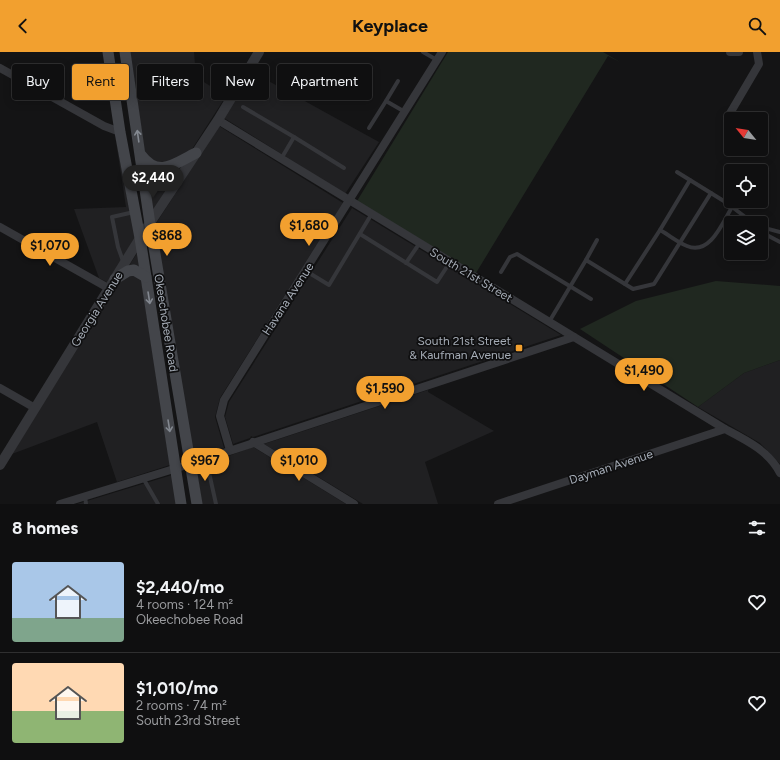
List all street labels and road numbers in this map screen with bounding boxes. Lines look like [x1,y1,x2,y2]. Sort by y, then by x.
street label: South 21st Street [427,245,515,305]
street label: Havana Avenue [259,260,317,338]
street label: Georgia Avenue [68,268,126,349]
street label: Okeechobee Road [151,273,181,373]
street label: Dayman Avenue [567,447,655,487]

